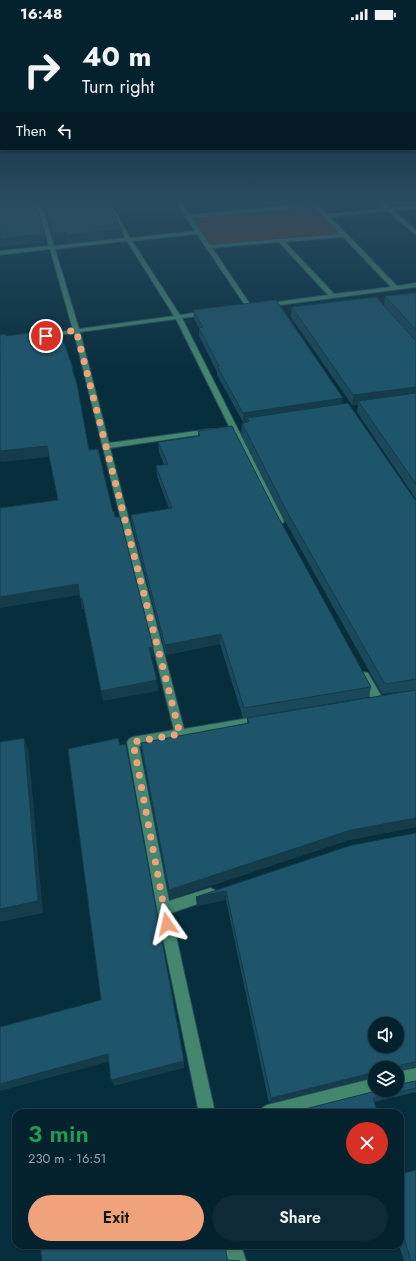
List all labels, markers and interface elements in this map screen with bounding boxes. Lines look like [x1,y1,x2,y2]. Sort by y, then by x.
text: 16:48 [20,3,62,25]
text: 40 m [82,36,151,77]
icon: right [16,44,68,96]
text: Turn right [82,74,154,100]
text: Then [16,120,46,142]
icon: left [54,120,76,142]
pin [29,319,63,353]
icon: arrive [35,325,57,347]
position arrow [146,903,188,945]
map controls [368,1017,404,1097]
button: sound [368,1017,404,1053]
button: layers [368,1061,404,1097]
text: 3 min [28,1116,89,1151]
button: close [346,1122,388,1164]
text: 230 m · 16:51 [28,1149,106,1168]
button: Exit [28,1195,204,1241]
button: Share [212,1195,388,1241]

